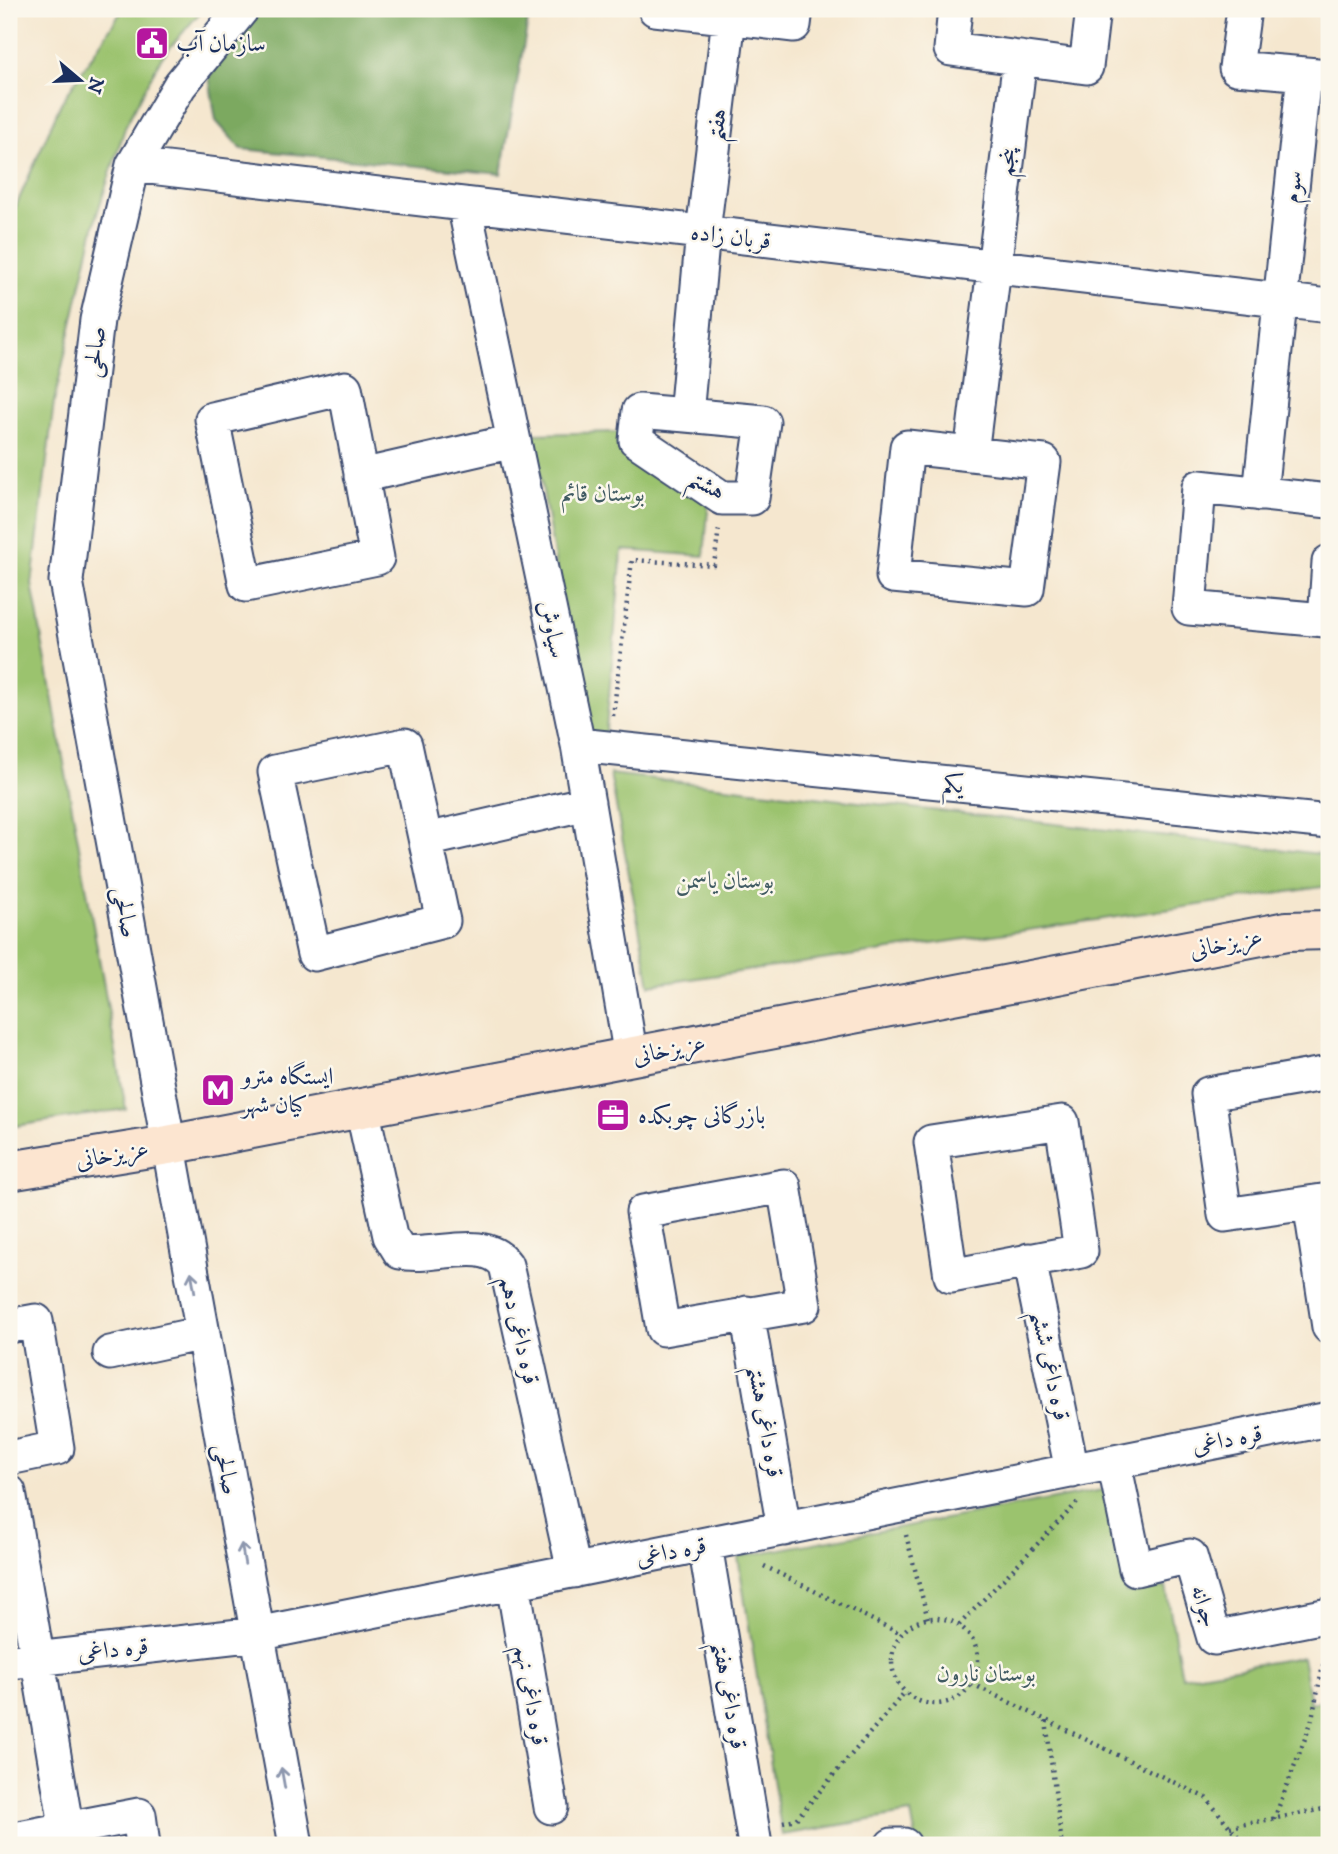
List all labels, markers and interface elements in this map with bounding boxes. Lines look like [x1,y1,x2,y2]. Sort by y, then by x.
public building icon: سازمان آب [133,24,171,62]
place label: سازمان آب [176,29,266,59]
north arrow [46,46,116,116]
text: N [81,74,108,97]
street label: هفتم [700,107,742,144]
street label: پنجم [990,144,1030,179]
street label: سوم [1276,169,1315,205]
street label: قربان زاده [689,217,773,257]
street label: صالحی [77,325,114,380]
street label: هشتم [679,463,730,514]
park label: بوستان قائم [561,479,645,514]
street label: سیاوش [531,598,573,661]
street label: یکم [940,769,966,807]
park label: بوستان یاسمن [676,866,774,896]
street label: صالحی [105,884,144,940]
street label: عزیزخانی [1187,922,1266,967]
street label: عزیزخانی [630,1028,709,1073]
place label: ایستگاه مترو کیان شهر [239,1061,333,1120]
metro station icon: ایستگاه مترو کیان شهر [199,1071,237,1109]
office icon: بازرگانی چوبکده [594,1096,632,1134]
place label: بازرگانی چوبکده [638,1100,765,1131]
street label: عزیزخانی [73,1134,151,1177]
one-way arrow [186,1271,200,1294]
street label: قره داغی دهم [486,1273,546,1389]
street label: قره داغی ششم [1016,1307,1076,1425]
street label: قره داغی هشتم [732,1362,790,1481]
street label: قره داغی [1189,1418,1265,1461]
street label: صالحی [206,1441,245,1497]
street label: قره داغی [633,1530,709,1573]
one-way arrow [236,1543,249,1566]
street label: جوانه [1183,1581,1225,1631]
street label: قره داغی [76,1631,150,1669]
street label: قره داغی هفتم [697,1639,753,1753]
street label: قره داغی نهم [502,1643,555,1749]
park label: بوستان نارون [936,1659,1036,1689]
one-way arrow [276,1767,290,1790]

